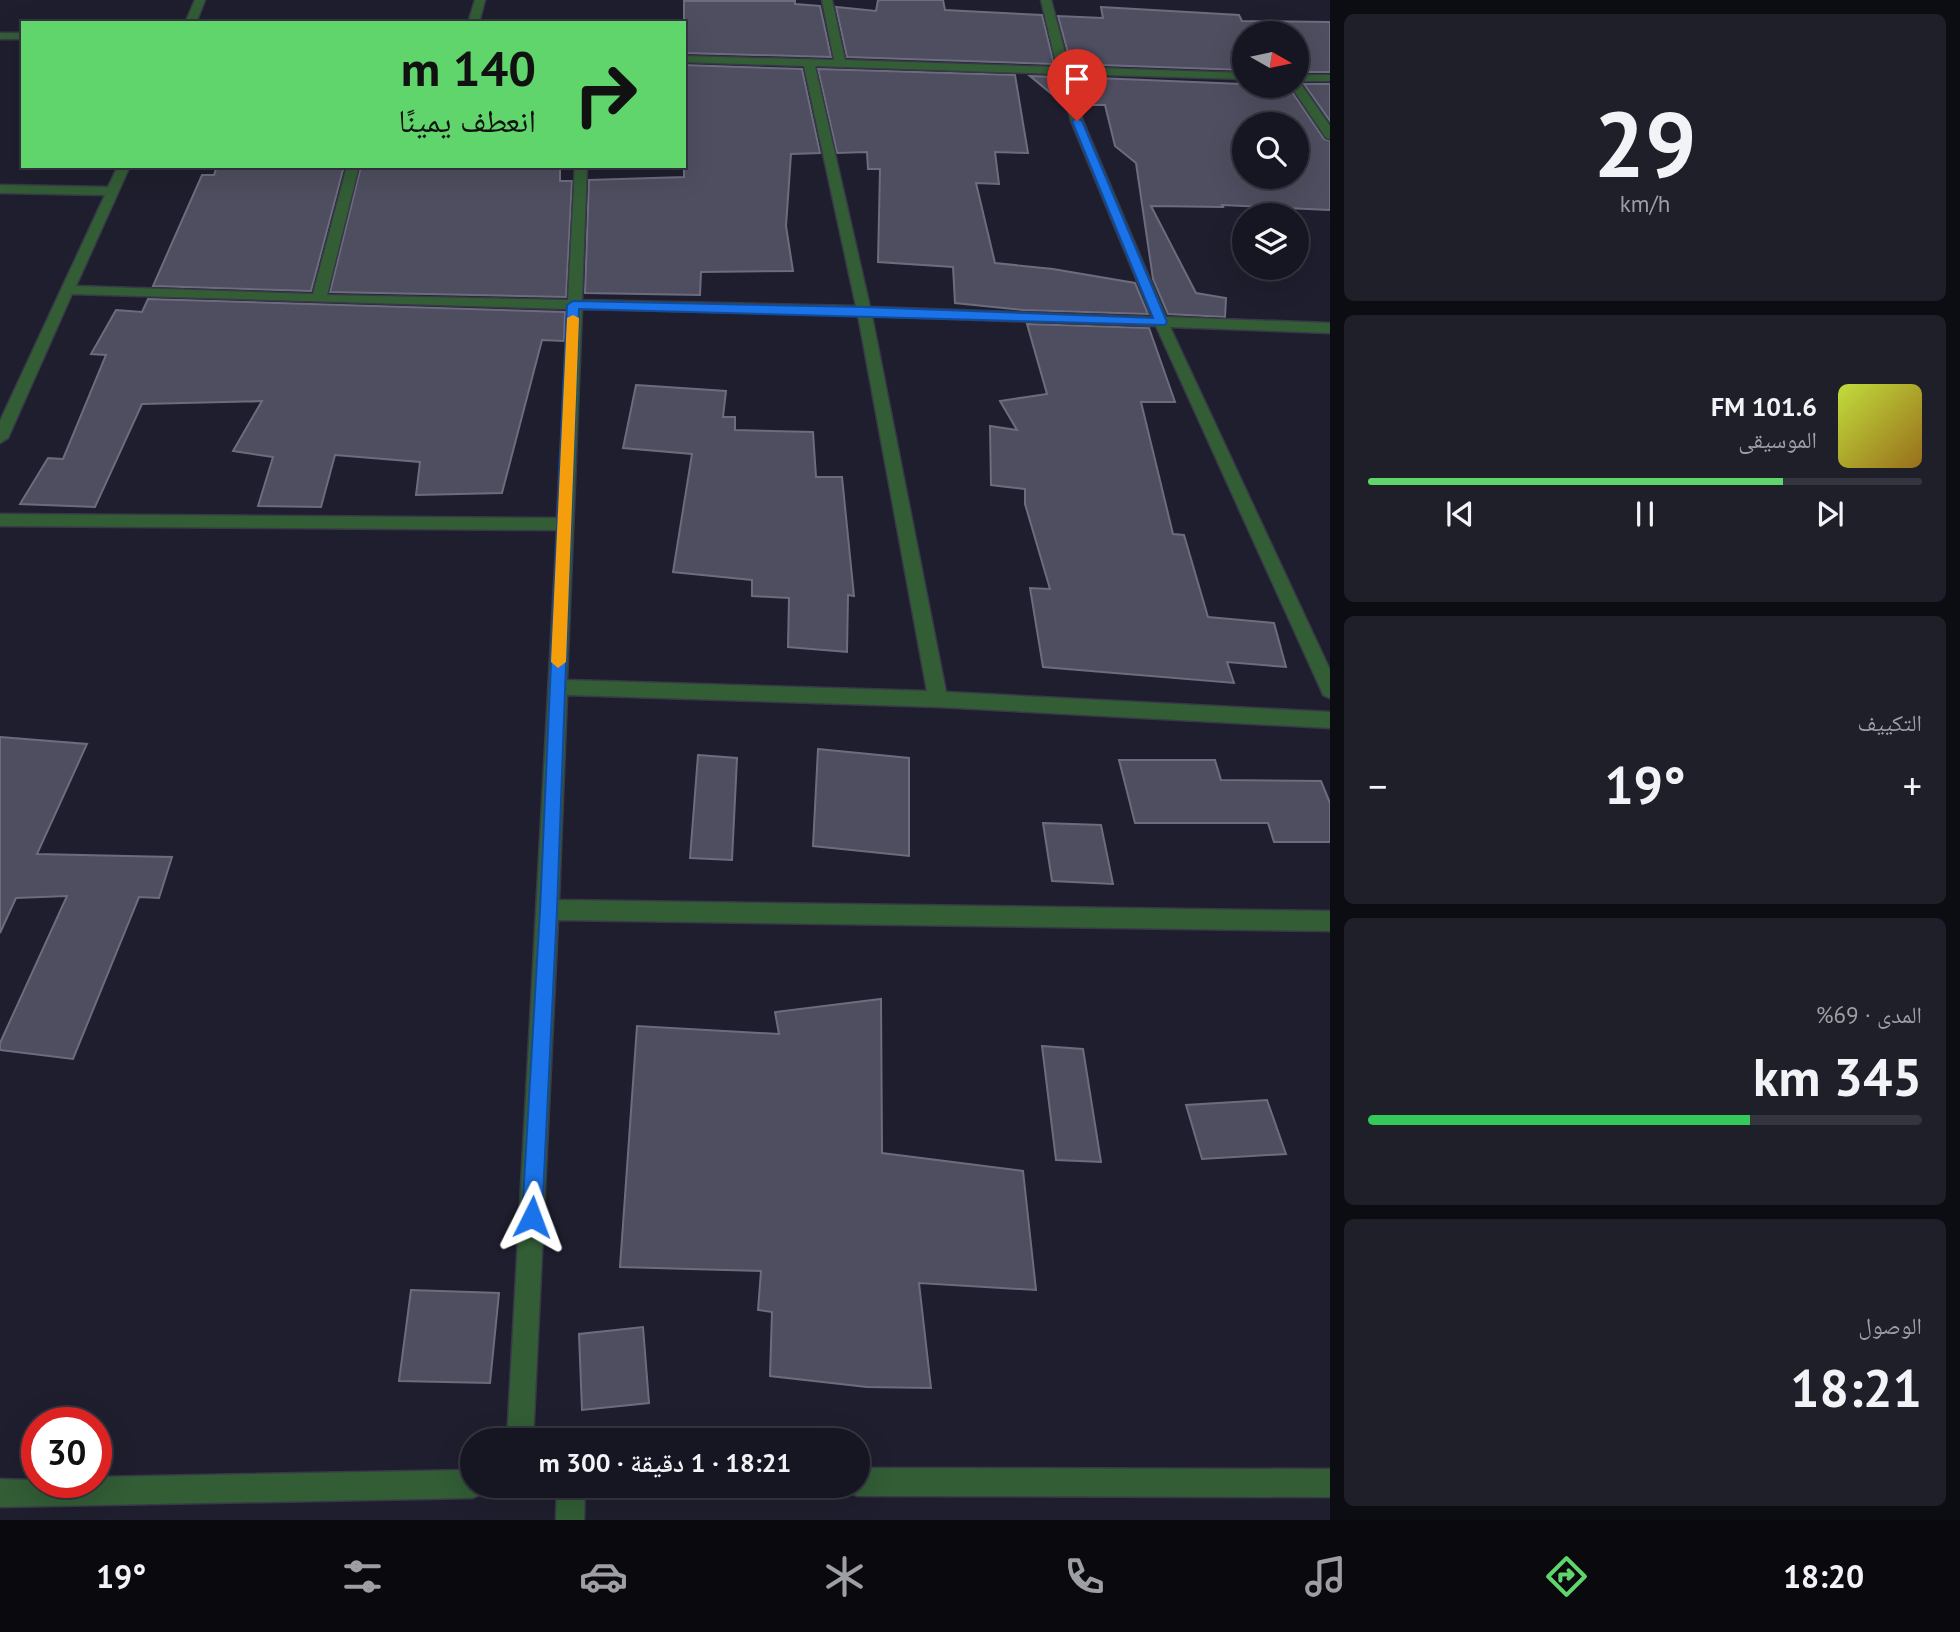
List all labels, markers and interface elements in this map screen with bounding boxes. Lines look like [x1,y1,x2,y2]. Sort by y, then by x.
north arrow [1232,21,1309,98]
map controls [1232,21,1309,280]
text: 140 m [401,36,536,100]
icon: right [560,49,651,140]
pin [1047,49,1107,121]
icon: arrive [1058,60,1096,98]
text: 29 [1593,84,1697,202]
text: انعطف يمينًا [398,99,536,141]
button: search [1232,112,1309,189]
text: km/h [1620,189,1670,218]
button: layers [1232,203,1309,280]
text: 101.6 FM [1711,390,1817,423]
text: الموسيقى [1738,425,1817,454]
icon: previous [1441,495,1479,533]
icon: pause [1626,495,1664,533]
icon: next [1811,495,1849,533]
text: التكييف [1857,708,1922,737]
text: 19° [1604,751,1686,818]
text: − [1368,761,1387,810]
text: + [1903,761,1922,810]
text: المدى · 69% [1816,1000,1922,1029]
text: 345 km [1753,1043,1922,1110]
position arrow [495,1180,569,1254]
text: الوصول [1858,1311,1922,1340]
text: 18:21 [1790,1354,1922,1421]
speed limit sign: 30 [21,1407,112,1498]
text: 18:21 · 1 دقيقة · 300 m [539,1446,791,1479]
icon: filters [338,1552,387,1601]
icon: car [579,1552,628,1601]
icon: climate [820,1552,869,1601]
icon: phone [1060,1552,1109,1601]
icon: music [1301,1552,1350,1601]
icon: directions [1542,1552,1591,1601]
text: 19° [96,1555,146,1597]
text: 18:20 [1783,1555,1864,1597]

